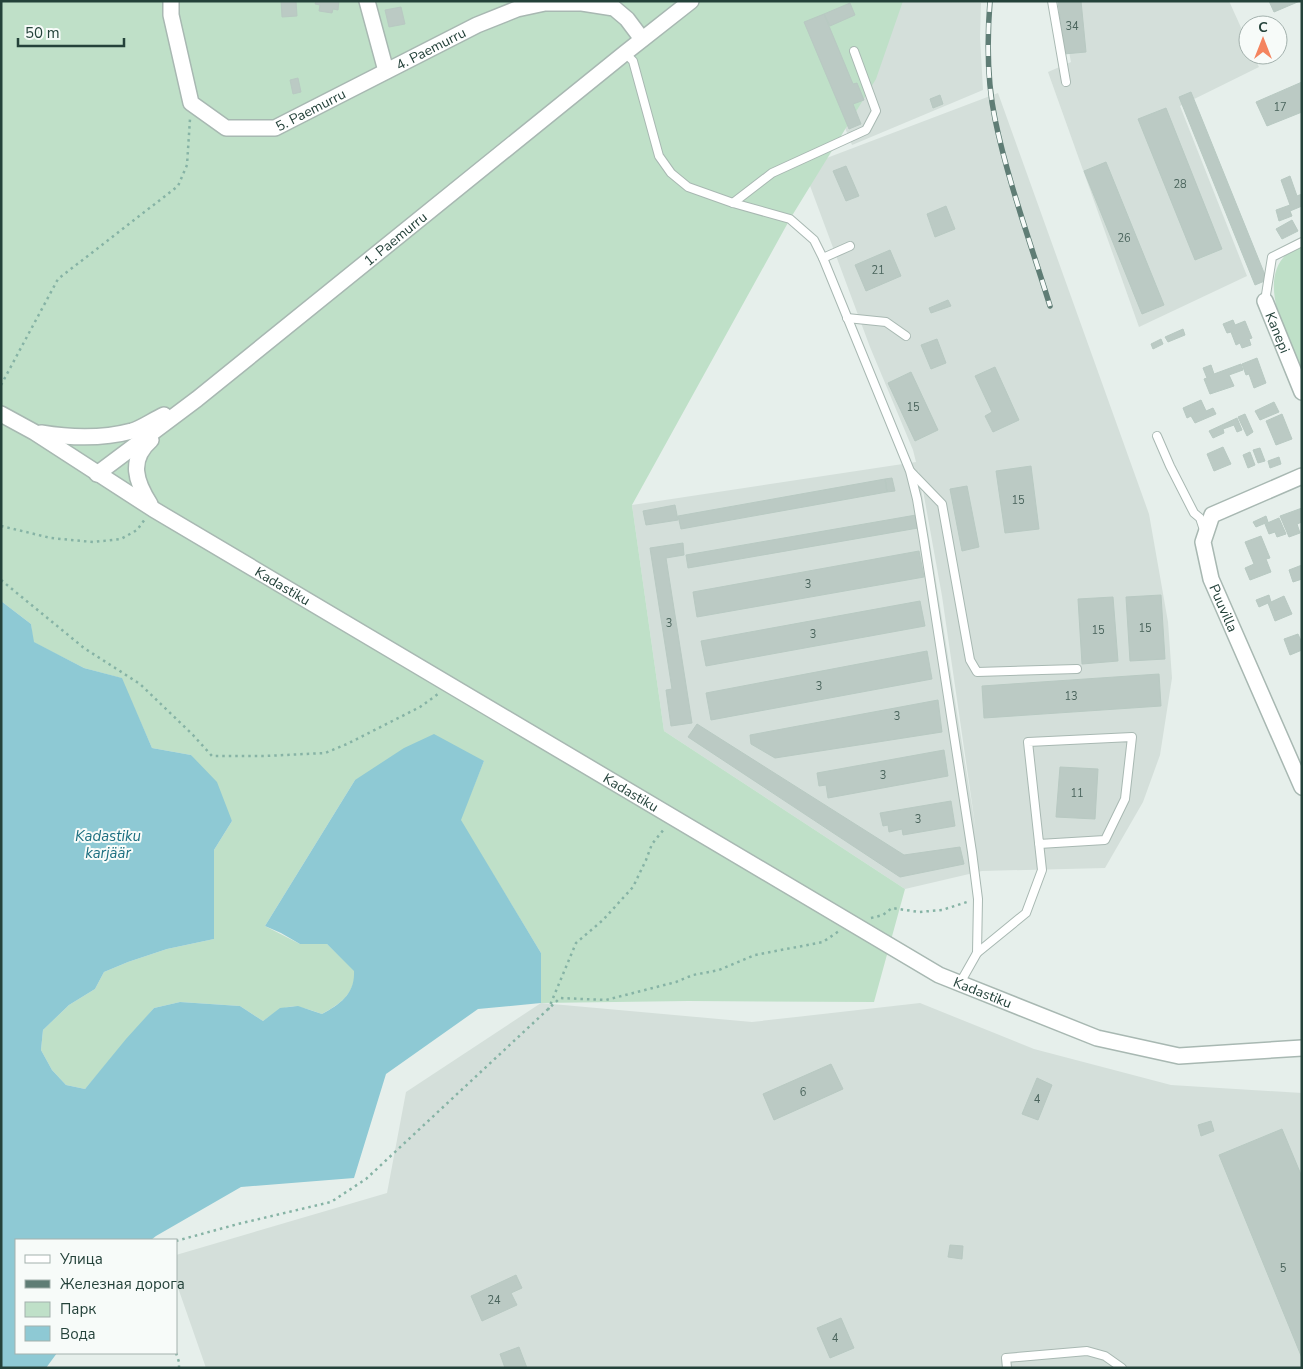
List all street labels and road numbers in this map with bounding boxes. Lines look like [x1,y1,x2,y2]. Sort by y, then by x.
street label: 4. Paemurru [392,23,469,74]
street label: 5. Paemurru [272,84,349,136]
street label: 1. Paemurru [360,207,431,270]
street label: Kanepi [1261,309,1295,356]
street label: Kadastiku [251,562,314,610]
street label: Puuvilla [1205,581,1243,635]
street label: Kadastiku [600,769,662,816]
street label: Kadastiku [951,972,1015,1013]

